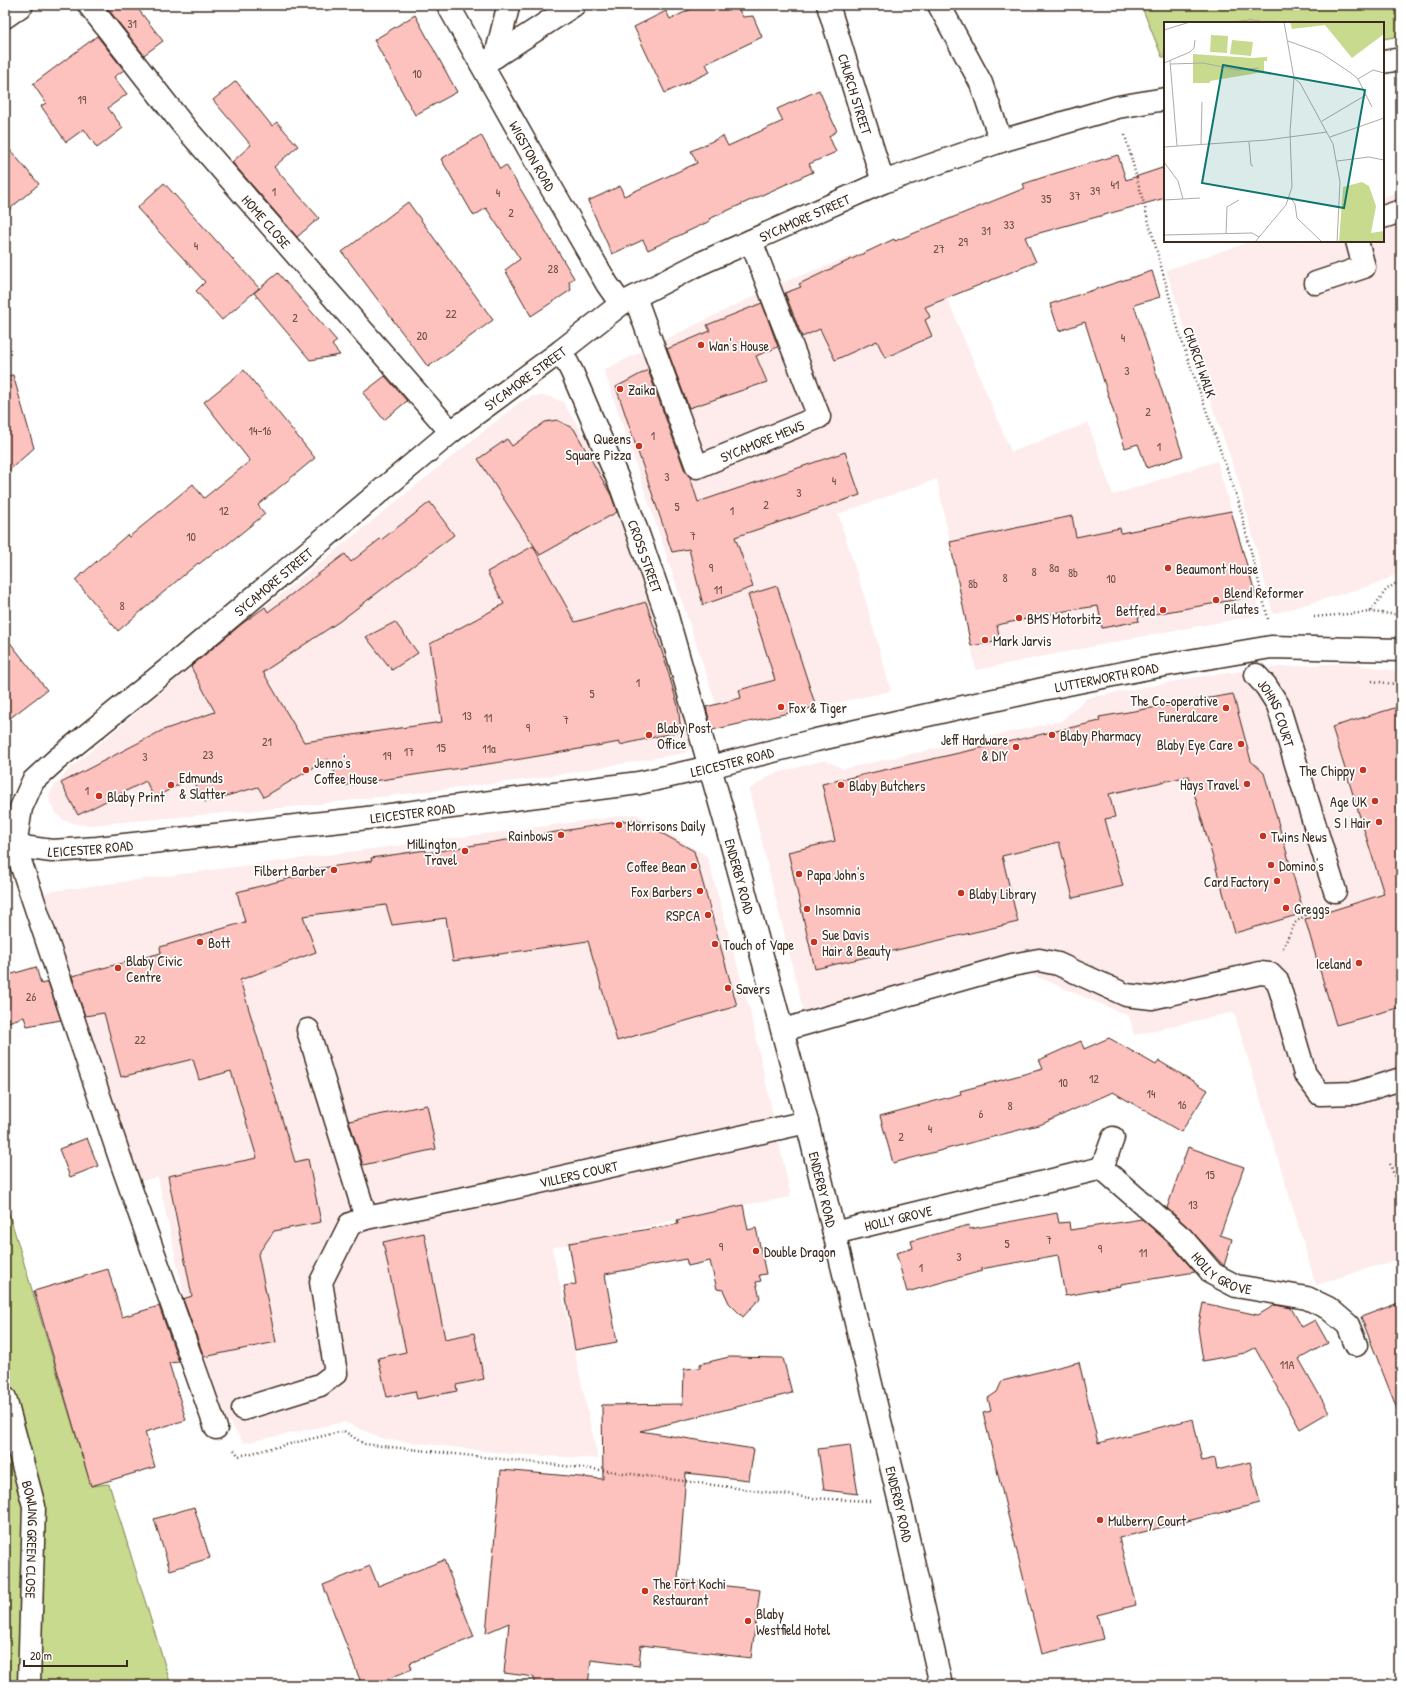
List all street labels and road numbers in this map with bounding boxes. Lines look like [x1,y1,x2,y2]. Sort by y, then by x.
street label: CHURCH STREET [834,51,877,137]
street label: WIGSTON ROAD [505,117,561,195]
street label: SYCAMORE STREET [756,188,853,246]
street label: HOME CLOSE [238,190,296,252]
street label: CHURCH WALK [1179,324,1221,401]
street label: SYCAMORE STREET [480,341,570,414]
street label: SYCAMORE MEWS [717,415,807,466]
street label: CROSS STREET [624,517,668,596]
street label: SYCAMORE STREET [230,542,317,620]
street label: LUTTERWORTH ROAD [1053,657,1160,696]
street label: JOHNS COURT [1254,674,1300,749]
street label: LEICESTER ROAD [689,742,776,781]
street label: LEICESTER ROAD [369,797,456,827]
street label: LEICESTER ROAD [47,835,134,861]
street label: ENDERBY ROAD [721,836,760,916]
street label: ENDERBY ROAD [805,1150,842,1229]
street label: VILLERS COURT [537,1155,620,1191]
street label: HOLLY GROVE [862,1200,934,1235]
street label: HOLLY GROVE [1188,1247,1253,1298]
street label: ENDERBY ROAD [882,1464,918,1544]
street label: BOWLING GREEN CLOSE [18,1478,44,1599]

